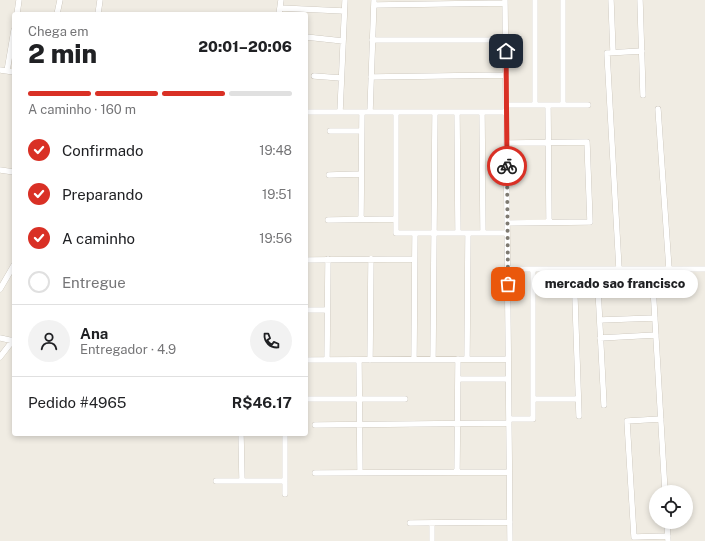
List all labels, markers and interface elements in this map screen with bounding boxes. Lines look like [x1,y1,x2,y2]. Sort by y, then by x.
text: Chega em [28,24,88,39]
pin [489,34,523,68]
text: 2 min [28,38,97,69]
text: 20:01–20:06 [198,38,292,55]
icon: home [495,40,517,62]
text: A caminho · 160 m [28,102,136,117]
icon: check [28,139,50,161]
text: Confirmado [62,142,143,159]
text: 19:48 [259,143,292,158]
courier [487,146,527,186]
icon: bike [496,155,518,177]
icon: check [28,183,50,205]
text: Preparando [62,186,143,203]
text: 19:51 [262,187,292,202]
icon: check [28,227,50,249]
text: A caminho [62,230,135,247]
text: 19:56 [259,231,292,246]
pin [491,267,525,301]
callout: mercado sao francisco [532,270,698,298]
icon: bag [497,273,519,295]
text: Entregue [62,274,126,291]
text: mercado sao francisco [545,276,685,291]
button: person [28,320,70,362]
button: phone [250,320,292,362]
text: Ana [80,325,108,342]
text: Entregador · 4.9 [80,342,176,357]
text: Pedido #4965 [28,394,126,411]
text: R$46.17 [232,394,292,411]
map controls [649,485,693,529]
button: locate [649,485,693,529]

